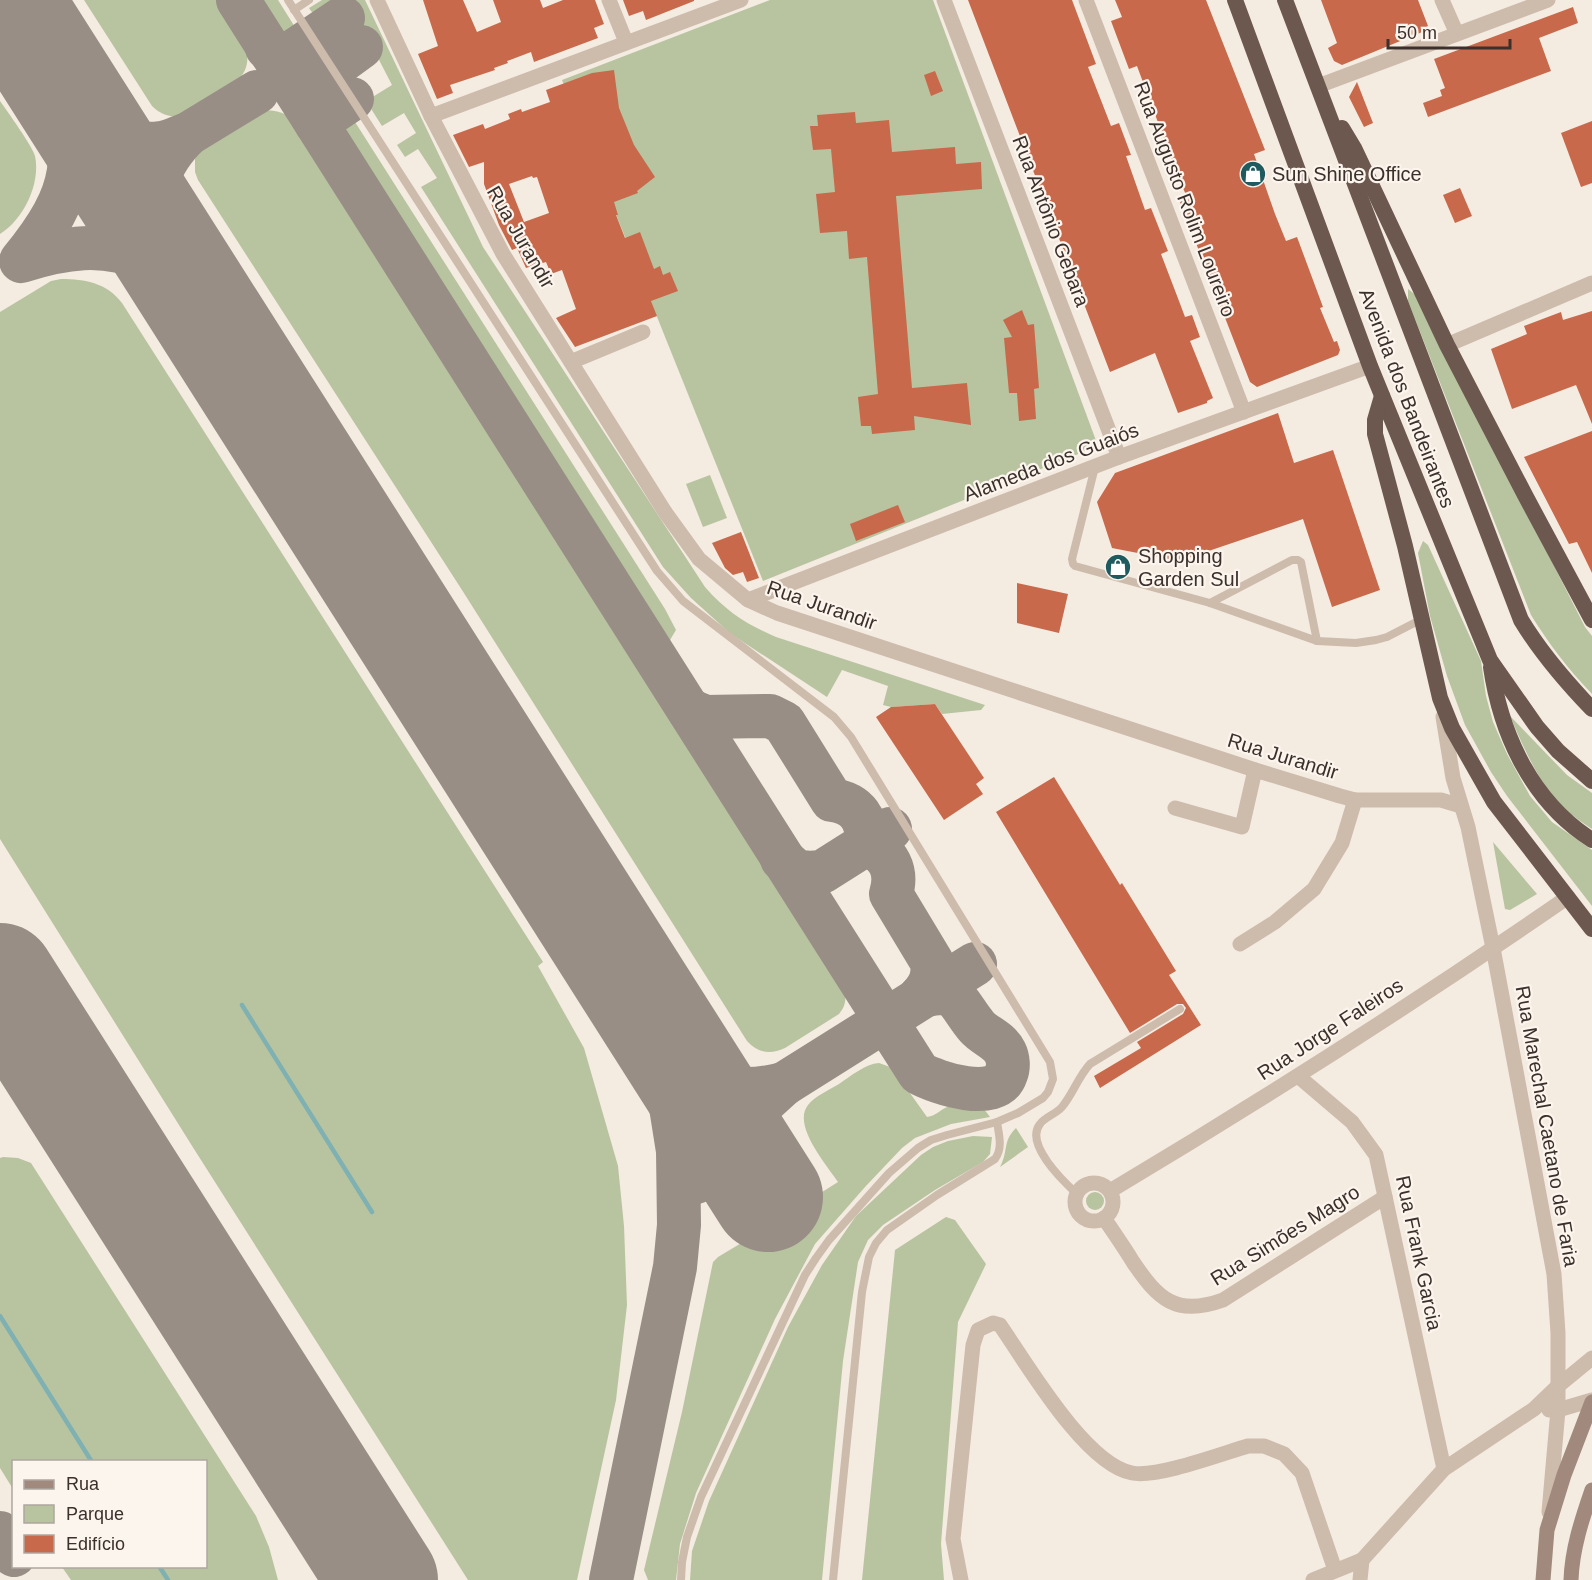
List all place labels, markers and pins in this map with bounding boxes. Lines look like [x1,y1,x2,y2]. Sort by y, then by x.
shop icon: Sun Shine Office [1238,159,1268,189]
place label: Sun Shine Office [1272,163,1422,185]
place label: Shopping Garden Sul [1138,545,1239,590]
shop icon: Shopping Garden Sul [1103,552,1133,582]

